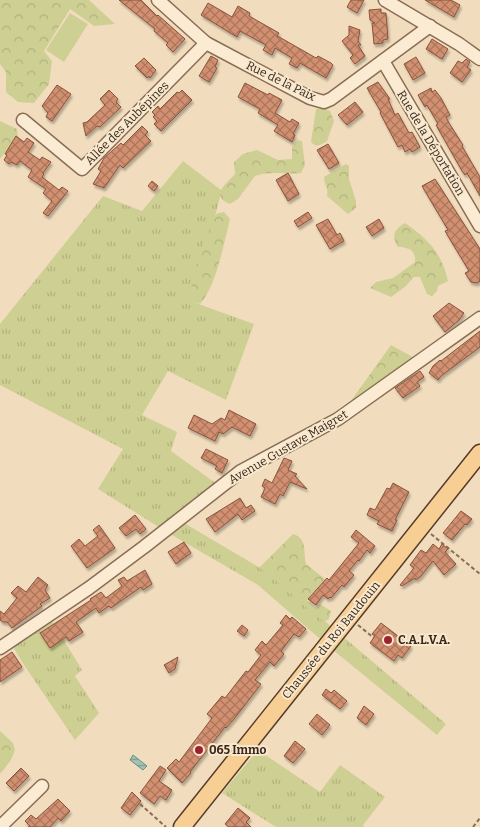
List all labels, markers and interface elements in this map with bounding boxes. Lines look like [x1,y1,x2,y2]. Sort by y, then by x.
street label: Rue de la Paix [244,58,318,104]
street label: Allée des Aubépines [82,78,172,168]
street label: Rue de la Déportation [394,88,468,198]
street label: Avenue Gustave Maigret [226,407,351,487]
street label: Chaussée du Roi Baudouin [279,578,383,702]
place label: C.A.L.V.A. [398,633,450,647]
marker: C.A.L.V.A. [382,634,394,646]
place label: 065 Immo [209,743,266,757]
marker: 065 Immo [193,744,205,756]

